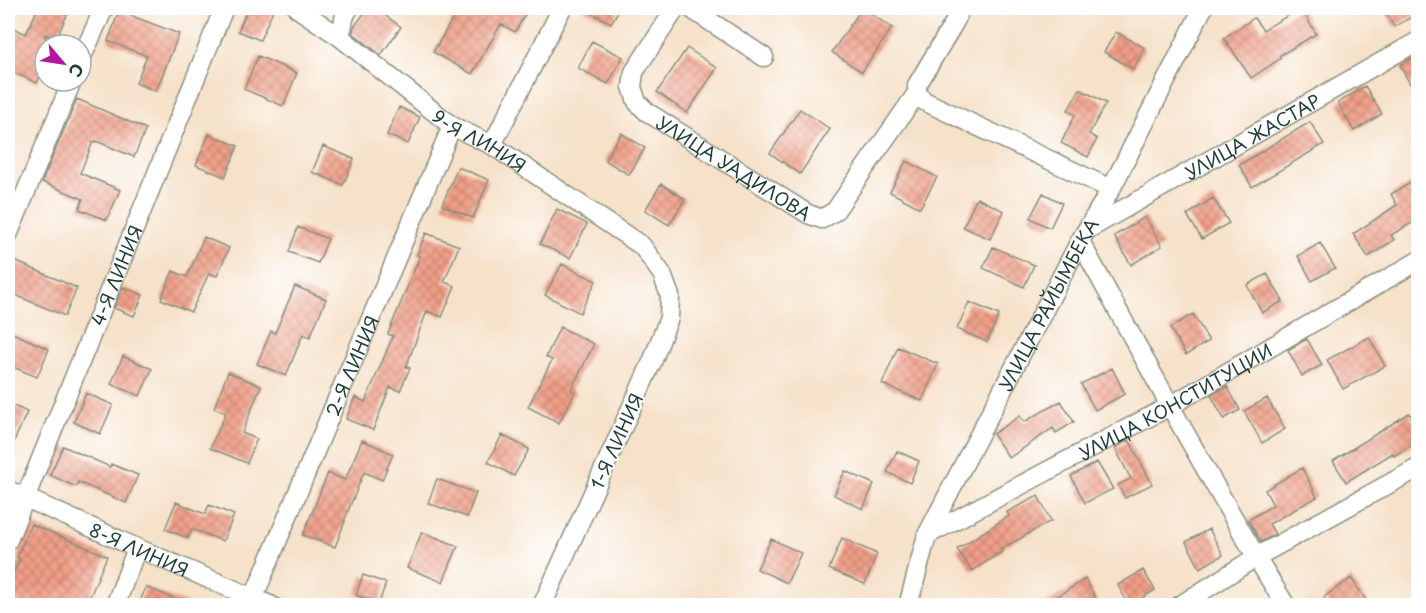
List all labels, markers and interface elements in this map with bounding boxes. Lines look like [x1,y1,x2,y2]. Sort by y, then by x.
north arrow [33,33,93,93]
text: С [64,60,90,82]
street label: УЛИЦА ЖАСТАР [1179,86,1325,185]
street label: 9-Я ЛИНИЯ [427,102,532,178]
street label: УЛИЦА УАДИЛОВА [652,108,817,226]
street label: УЛИЦА РАЙЫМБЕКА [991,213,1104,395]
street label: 4-Я ЛИНИЯ [83,221,148,329]
street label: 2-Я ЛИНИЯ [318,311,384,420]
street label: УЛИЦА КОНСТИТУЦИИ [1073,336,1277,466]
street label: 1-Я ЛИНИЯ [583,389,649,493]
street label: 8-Я ЛИНИЯ [86,515,193,582]

